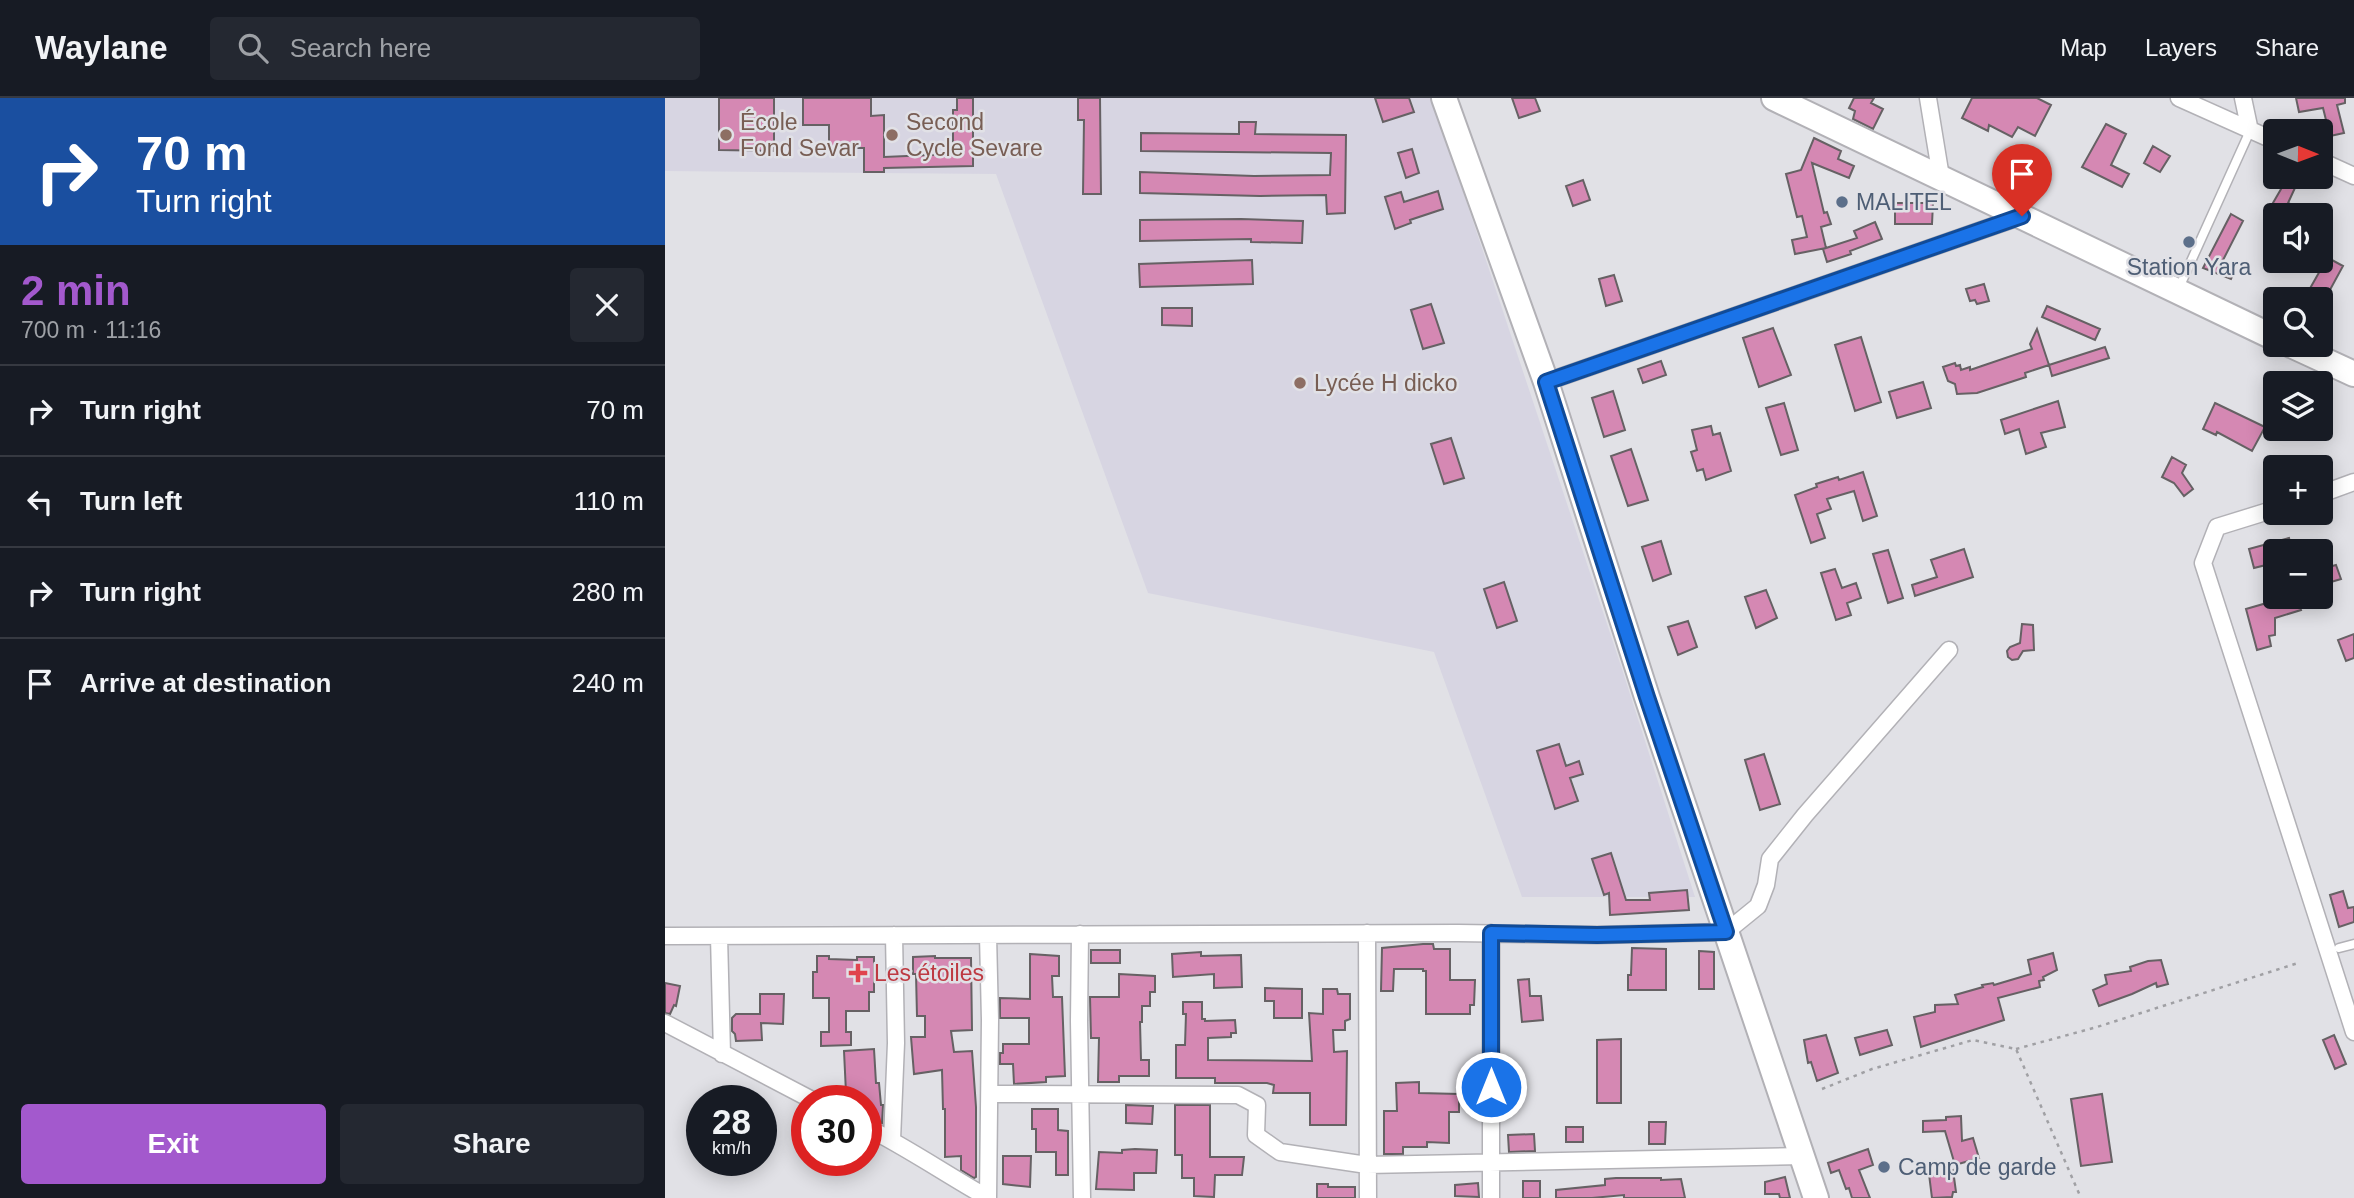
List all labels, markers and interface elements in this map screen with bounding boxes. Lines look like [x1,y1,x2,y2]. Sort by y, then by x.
search box [210,17,700,80]
text: Waylane [35,29,168,66]
icon: search [234,29,272,67]
text: Search here [290,33,431,63]
text: Map [2060,34,2107,61]
text: Layers [2145,34,2217,61]
text: Share [2255,34,2319,61]
place label: École Fond Sevar [740,109,859,161]
place label: Second Cycle Sevare [906,109,1043,161]
north arrow [2263,119,2333,189]
map controls [2263,119,2333,609]
icon: right [21,126,112,217]
text: 70 m [136,126,248,180]
marker: École Fond Sevar [718,127,734,143]
marker: Second Cycle Sevare [884,127,900,143]
pin [1992,144,2052,216]
icon: arrive [2003,155,2041,193]
text: Turn right [136,183,272,219]
place label: MALITEL [1856,189,1952,215]
marker: MALITEL [1834,194,1850,210]
button: sound [2263,203,2333,273]
marker: Station Yara [2181,234,2197,250]
place label: Station Yara [2127,254,2251,280]
text: 2 min [21,267,131,314]
button: close [570,268,644,342]
button: search [2263,287,2333,357]
text: 700 m · 11:16 [21,317,161,343]
place label: Lycée H dicko [1314,370,1458,396]
button: layers [2263,371,2333,441]
marker: Lycée H dicko [1292,375,1308,391]
icon: right [21,392,59,430]
text: Turn right [80,395,201,425]
text: 70 m [586,395,644,425]
button: + [2263,455,2333,525]
icon: left [21,483,59,521]
text: Turn left [80,486,182,516]
text: 110 m [574,486,644,516]
button: − [2263,539,2333,609]
icon: right [21,574,59,612]
text: Turn right [80,577,201,607]
text: 280 m [572,577,644,607]
icon: arrive [21,665,59,703]
text: Arrive at destination [80,668,331,698]
text: 240 m [572,668,644,698]
place label: Les étoiles [874,960,984,986]
marker: Les étoiles [848,963,868,983]
position arrow [1454,1050,1528,1124]
speed limit sign: 30 [791,1085,882,1176]
text: 28 [712,1102,751,1141]
button: Exit [21,1104,326,1184]
button: Share [340,1104,644,1184]
text: km/h [712,1138,751,1158]
place label: Camp de garde [1898,1154,2057,1180]
marker: Camp de garde [1876,1159,1892,1175]

